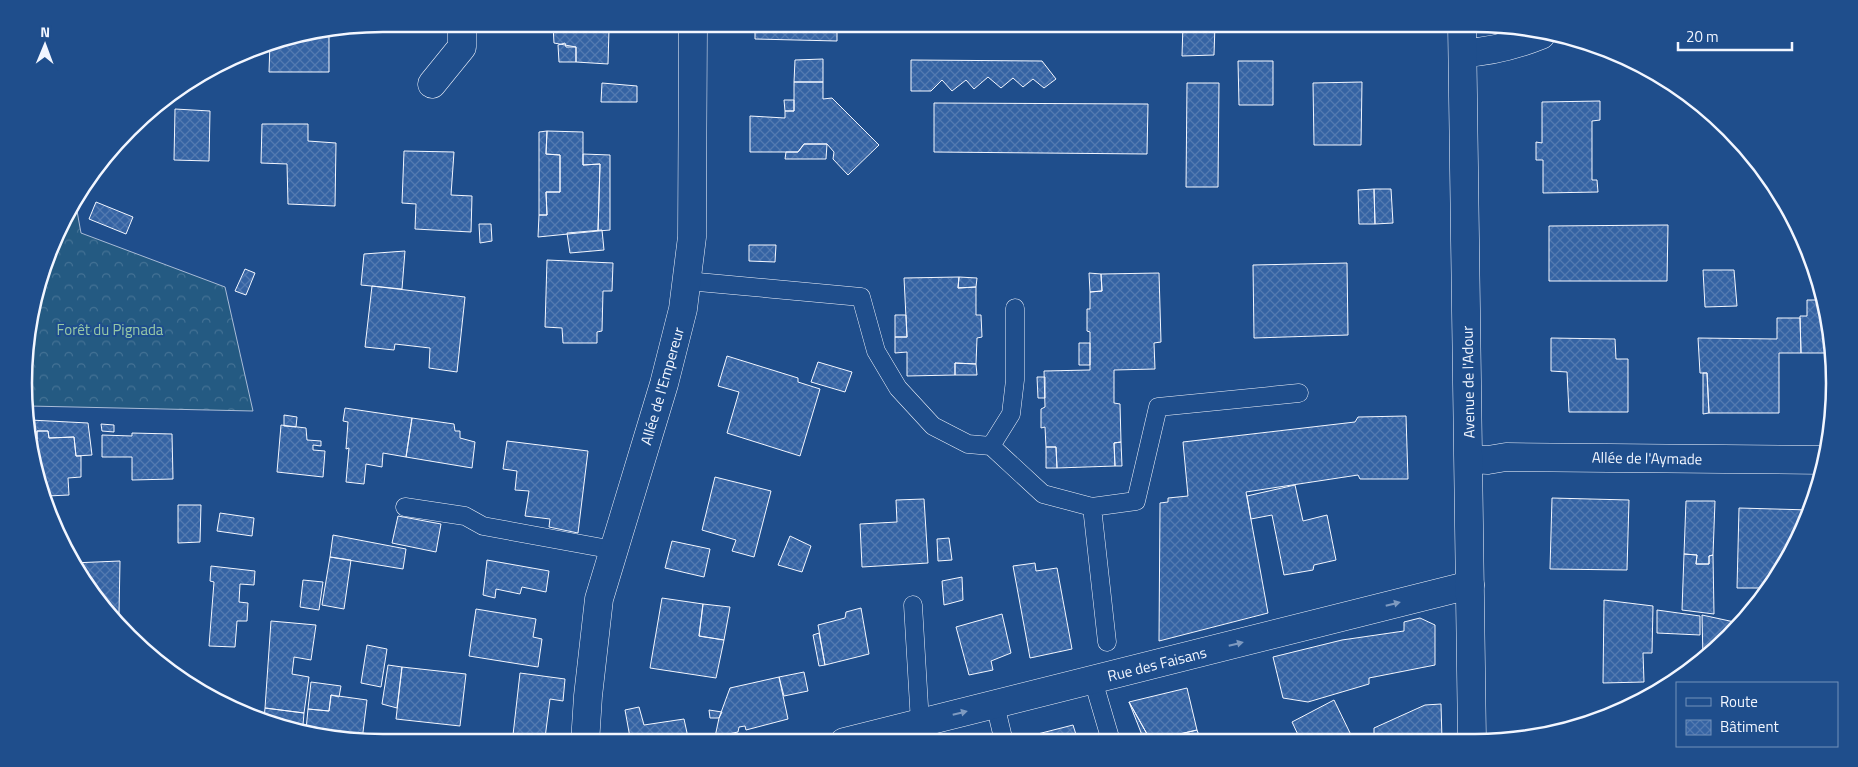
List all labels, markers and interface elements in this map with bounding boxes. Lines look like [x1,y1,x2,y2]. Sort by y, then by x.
north arrow [20,20,70,70]
scale bar [1678,20,1792,52]
text: N [40,21,50,42]
text: 20 m [1686,25,1719,48]
park label: Forêt du Pignada [57,318,164,341]
street label: Allée de l'Empereur [634,324,690,448]
street label: Avenue de l'Adour [1456,325,1480,439]
street label: Allée de l'Aymade [1592,446,1702,470]
one-way arrow [1386,600,1401,608]
one-way arrow [1228,640,1243,648]
street label: Rue des Faisans [1105,641,1209,687]
legend [1676,682,1838,747]
text: Route [1720,690,1758,713]
one-way arrow [952,709,967,717]
text: Bâtiment [1720,715,1779,738]

